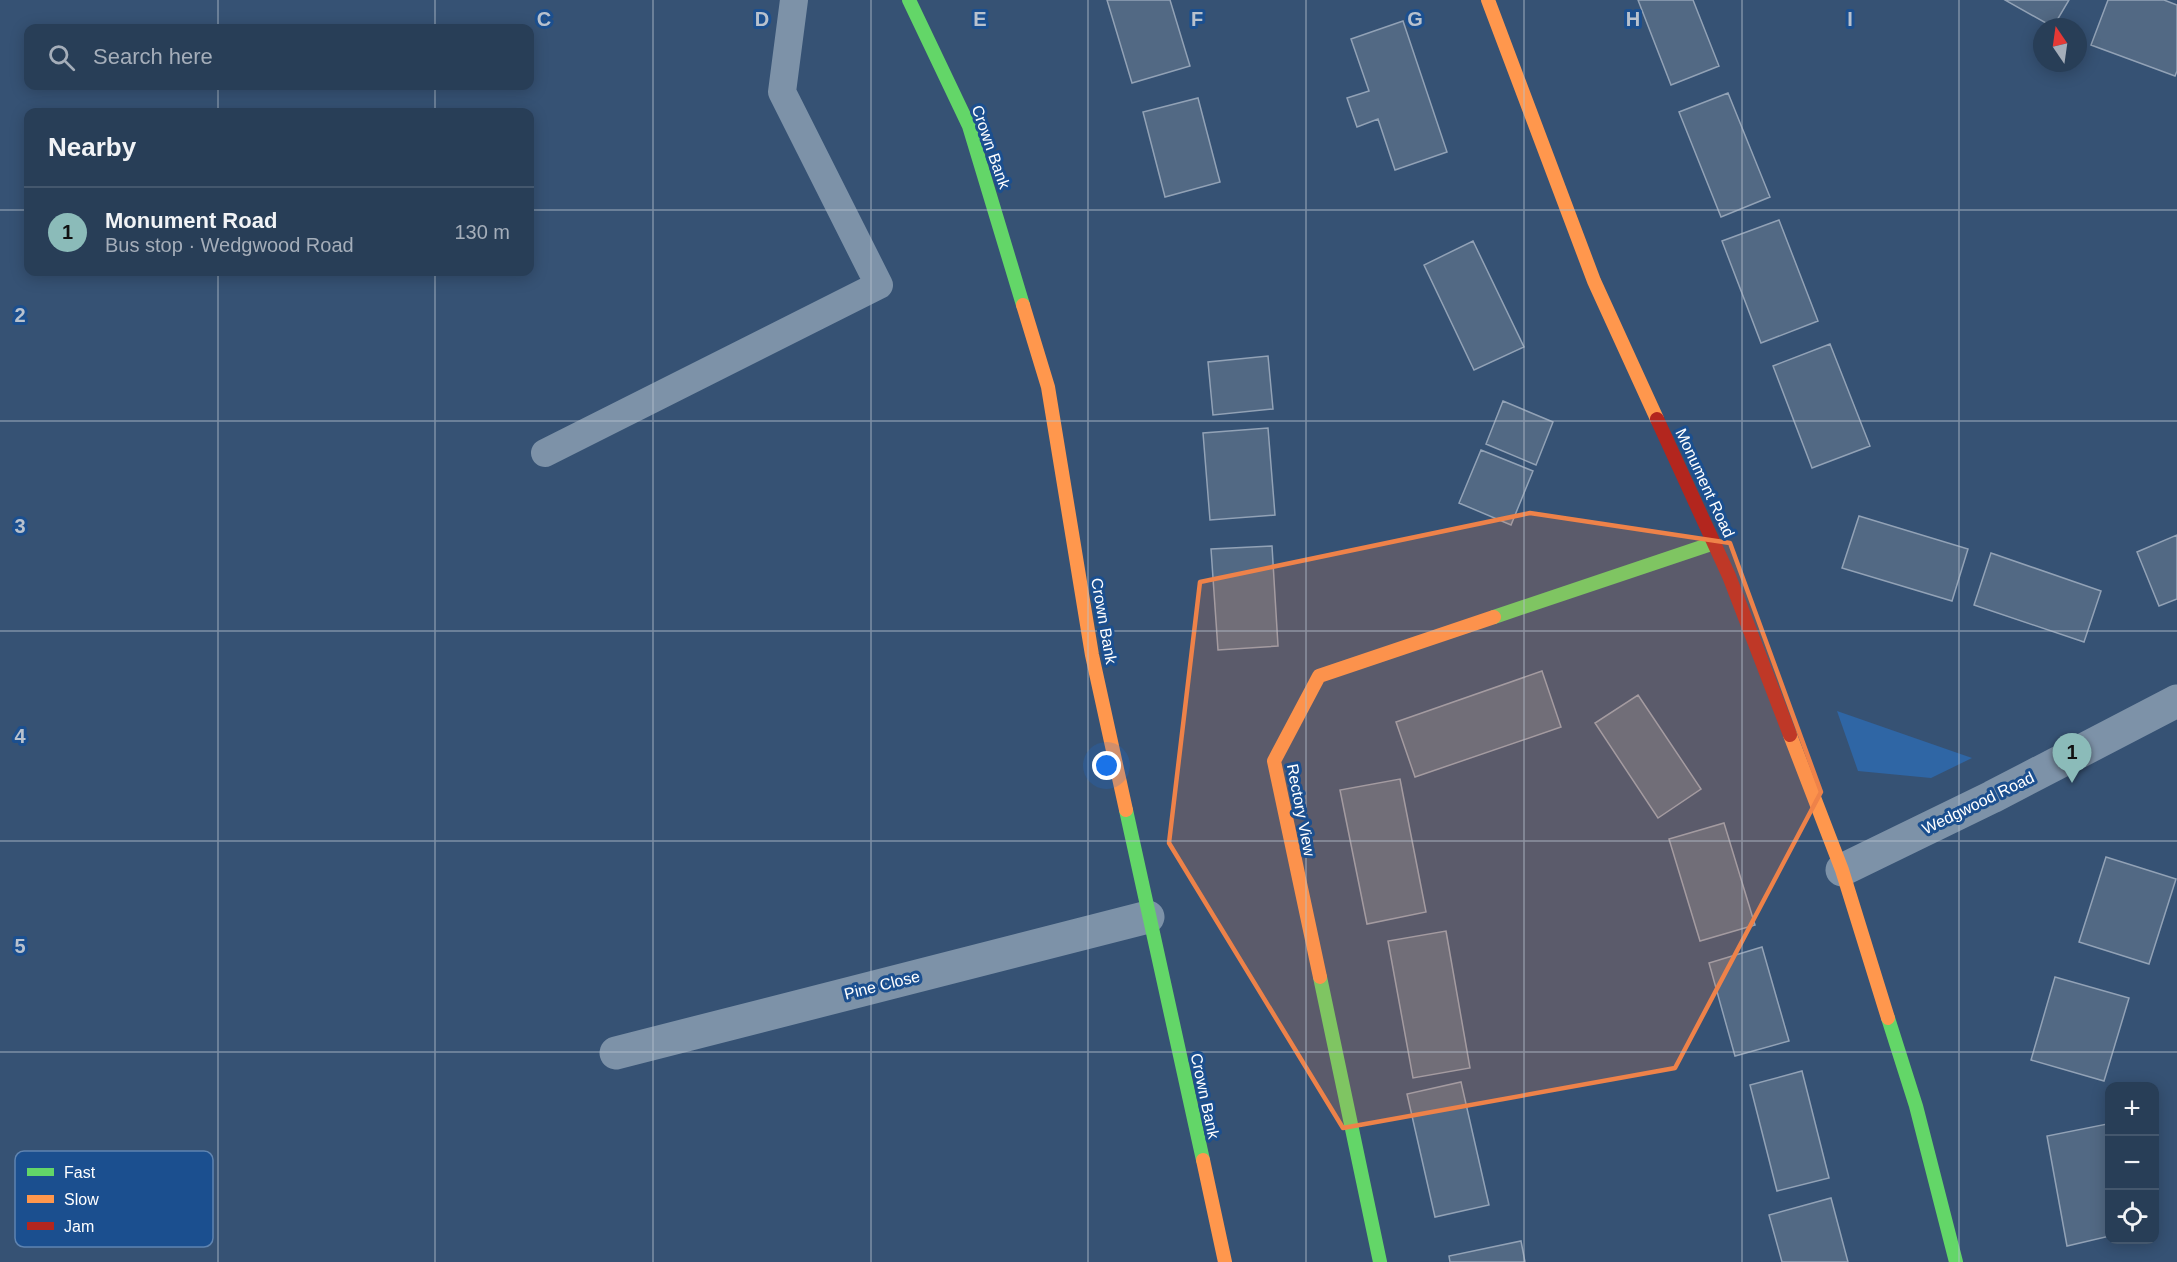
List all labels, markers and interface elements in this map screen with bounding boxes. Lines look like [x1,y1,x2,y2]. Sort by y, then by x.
text: C [537,8,551,30]
text: D [755,8,769,30]
text: E [973,8,987,30]
text: F [1191,8,1203,30]
text: G [1407,8,1423,30]
text: H [1626,8,1640,30]
text: I [1847,8,1853,30]
north arrow [2033,18,2087,72]
search box [24,24,534,90]
icon: search [45,41,78,74]
text: Search here [93,44,213,69]
street label: Crown Bank [969,103,1014,192]
text: Nearby [48,132,136,162]
text: Monument Road [105,208,277,233]
text: 1 [62,221,73,243]
text: 130 m [454,221,510,243]
text: Bus stop · Wedgwood Road [105,234,354,256]
text: 2 [14,304,26,326]
street label: Monument Road [1672,426,1738,540]
text: 3 [14,515,26,537]
street label: Crown Bank [1088,577,1120,666]
text: 4 [14,725,26,747]
pin: 1 [2052,734,2092,783]
your location [1092,751,1121,780]
street label: Rectory View [1284,762,1318,858]
street label: Wedgwood Road [1919,769,2037,837]
text: 5 [14,935,26,957]
street label: Pine Close [842,967,922,1003]
street label: Crown Bank [1188,1052,1223,1141]
map controls [2105,1082,2159,1244]
button: + [2105,1082,2159,1136]
button: − [2105,1136,2159,1190]
legend [15,1151,213,1247]
text: Fast [64,1164,96,1181]
button: locate [2105,1190,2159,1244]
text: Slow [64,1191,99,1208]
text: Jam [64,1218,94,1235]

